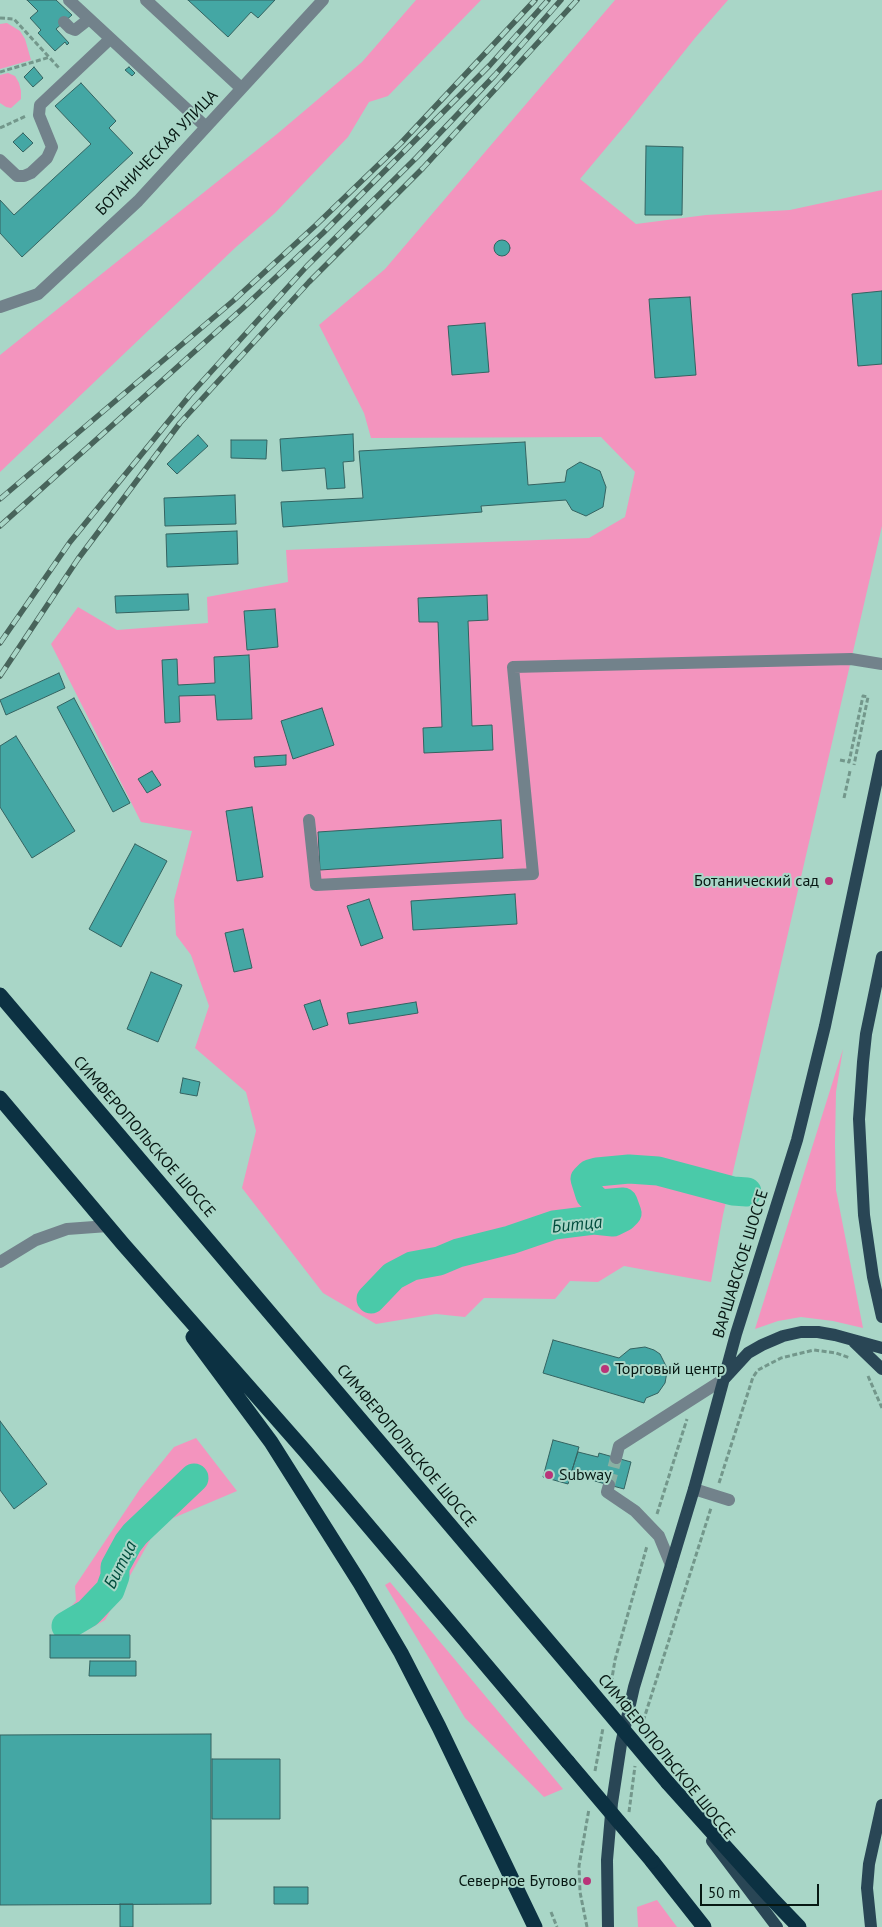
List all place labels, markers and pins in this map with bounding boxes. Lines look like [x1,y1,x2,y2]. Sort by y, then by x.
place label: Ботанический сад [694,871,819,891]
marker: Ботанический сад [823,875,835,887]
place label: Торговый центр [615,1359,725,1379]
marker: Торговый центр [599,1363,611,1375]
place label: Subway [559,1465,612,1485]
marker: Subway [543,1469,555,1481]
place label: Северное Бутово [458,1871,577,1891]
marker: Северное Бутово [581,1875,593,1887]

